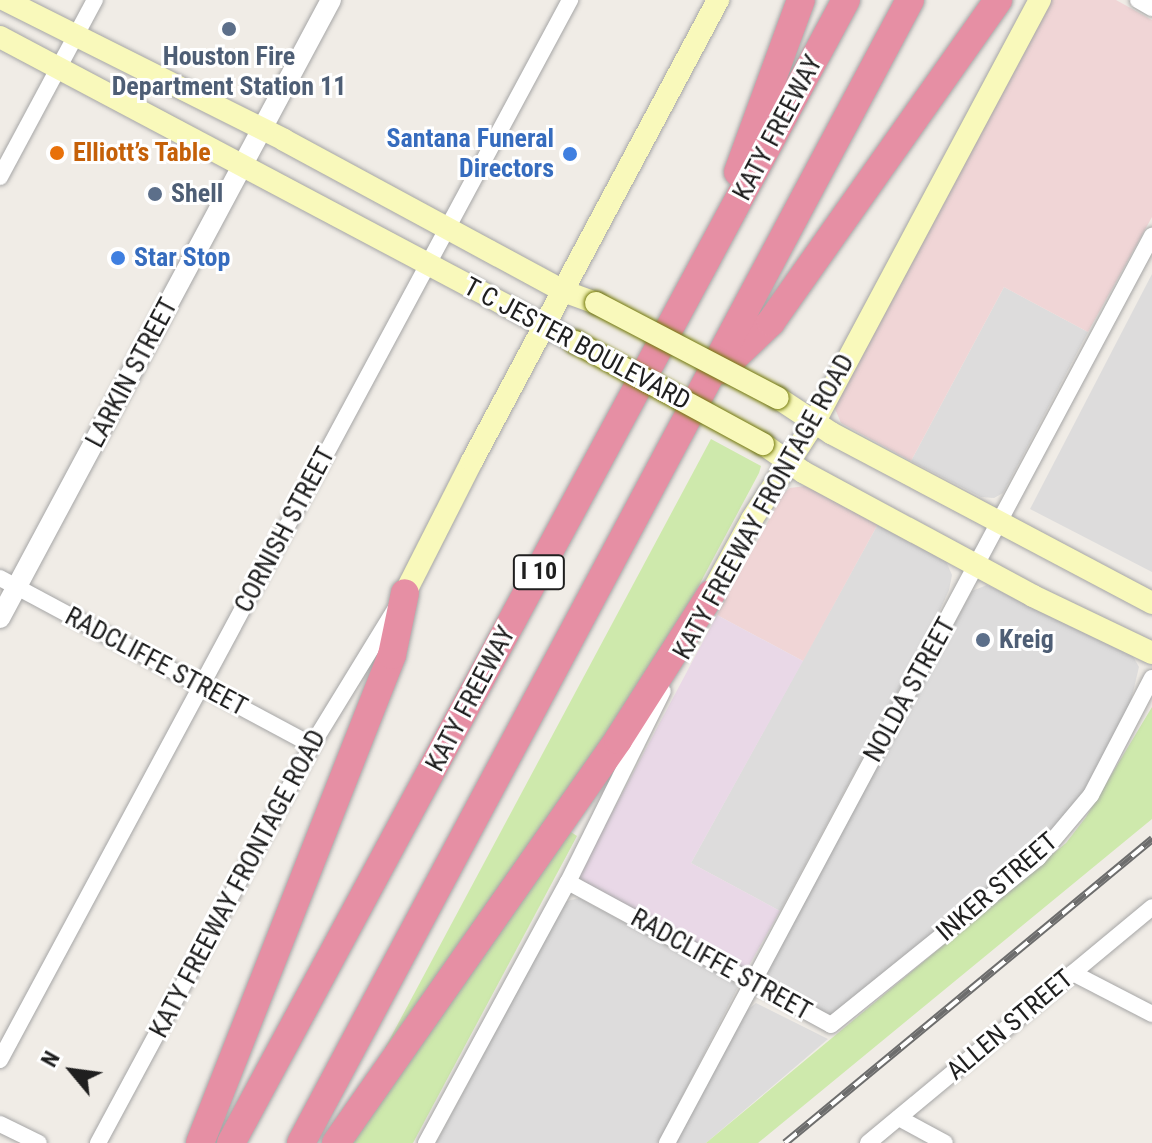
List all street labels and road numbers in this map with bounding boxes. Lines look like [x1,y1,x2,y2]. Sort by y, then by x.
street label: KATY FREEWAY [727,50,829,206]
street label: T C JESTER BOULEVARD [458,271,696,417]
street label: LARKIN STREET [80,293,184,453]
street label: KATY FREEWAY FRONTAGE ROAD [667,349,861,665]
street label: CORNISH STREET [228,442,342,618]
road number: I 10 [511,552,567,592]
street label: RADCLIFFE STREET [60,601,252,723]
street label: NOLDA STREET [858,612,962,768]
street label: KATY FREEWAY [420,621,522,777]
street label: KATY FREEWAY FRONTAGE ROAD [143,725,333,1043]
street label: INKER STREET [930,826,1064,948]
street label: RADCLIFFE STREET [625,902,817,1028]
street label: ALLEN STREET [941,963,1079,1087]

